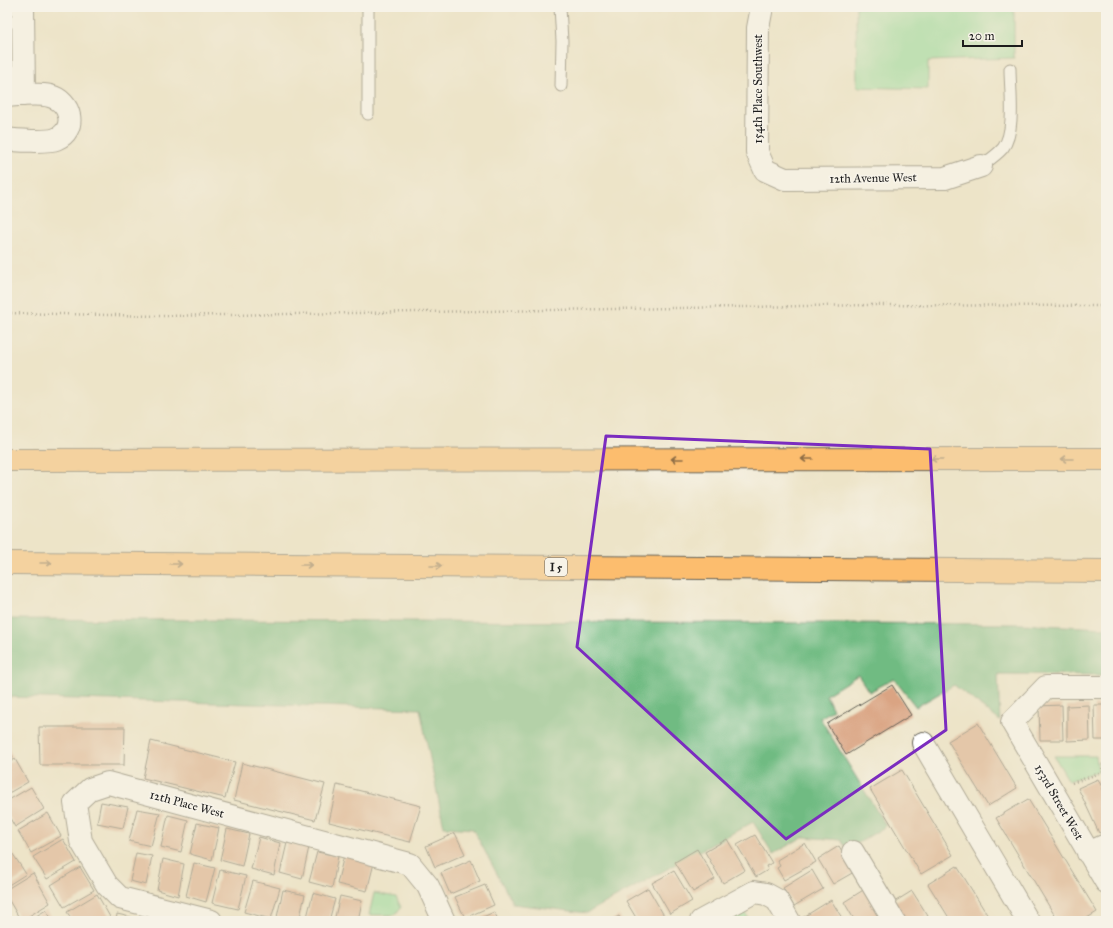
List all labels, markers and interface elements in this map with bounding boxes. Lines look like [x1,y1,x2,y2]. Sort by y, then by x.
scale bar [963,22,1022,48]
text: 20 m [969,29,995,43]
street label: 154th Place Southwest [751,33,765,144]
street label: 12th Avenue West [829,170,918,186]
one-way arrow [671,455,684,463]
one-way arrow [801,455,814,463]
one-way arrow [931,455,944,463]
one-way arrow [1061,455,1074,463]
road number: I 5 [545,558,567,576]
one-way arrow [39,559,52,567]
one-way arrow [169,560,182,568]
one-way arrow [299,561,312,569]
one-way arrow [429,562,442,570]
street label: 153rd Street West [1032,762,1087,843]
street label: 12th Place West [148,787,226,821]

